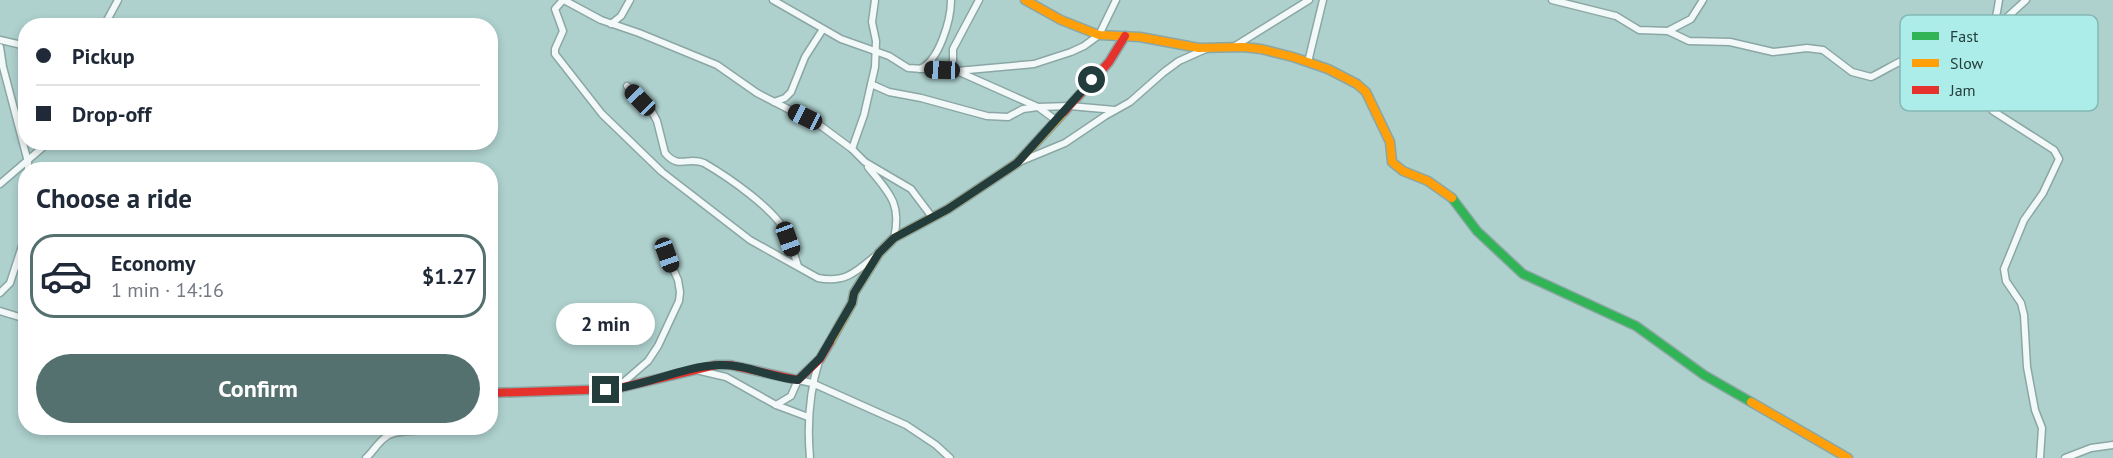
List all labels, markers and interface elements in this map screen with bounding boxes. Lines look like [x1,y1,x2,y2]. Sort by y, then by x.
legend [1900,15,2098,111]
text: Fast [1950,26,1979,46]
text: Pickup [72,42,135,70]
text: Slow [1950,53,1984,73]
car [924,60,960,80]
route start [1078,66,1105,93]
text: Jam [1949,80,1976,100]
car [621,81,659,119]
text: Drop-off [72,100,151,128]
car [785,101,825,133]
text: Choose a ride [36,181,192,215]
car [773,219,803,259]
car [652,235,682,275]
icon: car [39,249,93,303]
text: Economy [111,249,195,277]
text: $1.27 [422,262,477,290]
text: 1 min · 14:16 [111,277,224,303]
callout: 2 min [556,303,656,345]
text: 2 min [581,311,630,337]
button: Confirm [36,354,480,423]
route end [592,376,619,403]

